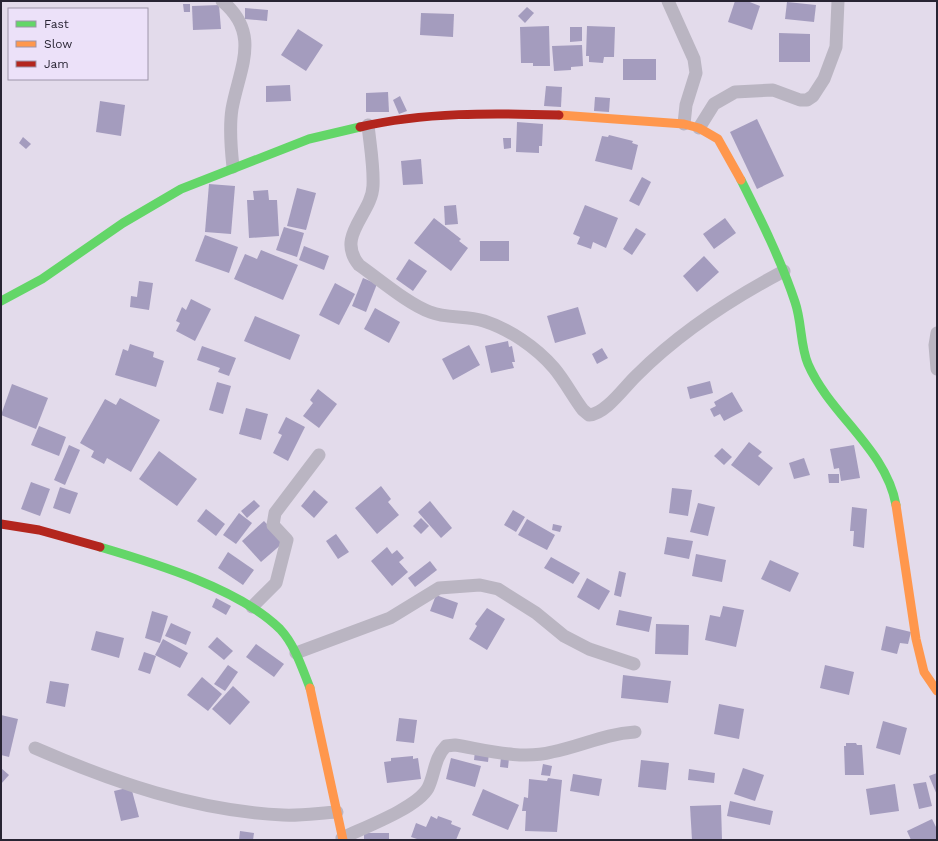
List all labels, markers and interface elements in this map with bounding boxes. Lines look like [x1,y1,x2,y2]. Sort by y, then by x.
legend [8,8,148,80]
text: Fast [44,17,69,31]
text: Slow [44,37,72,51]
text: Jam [44,57,69,71]

